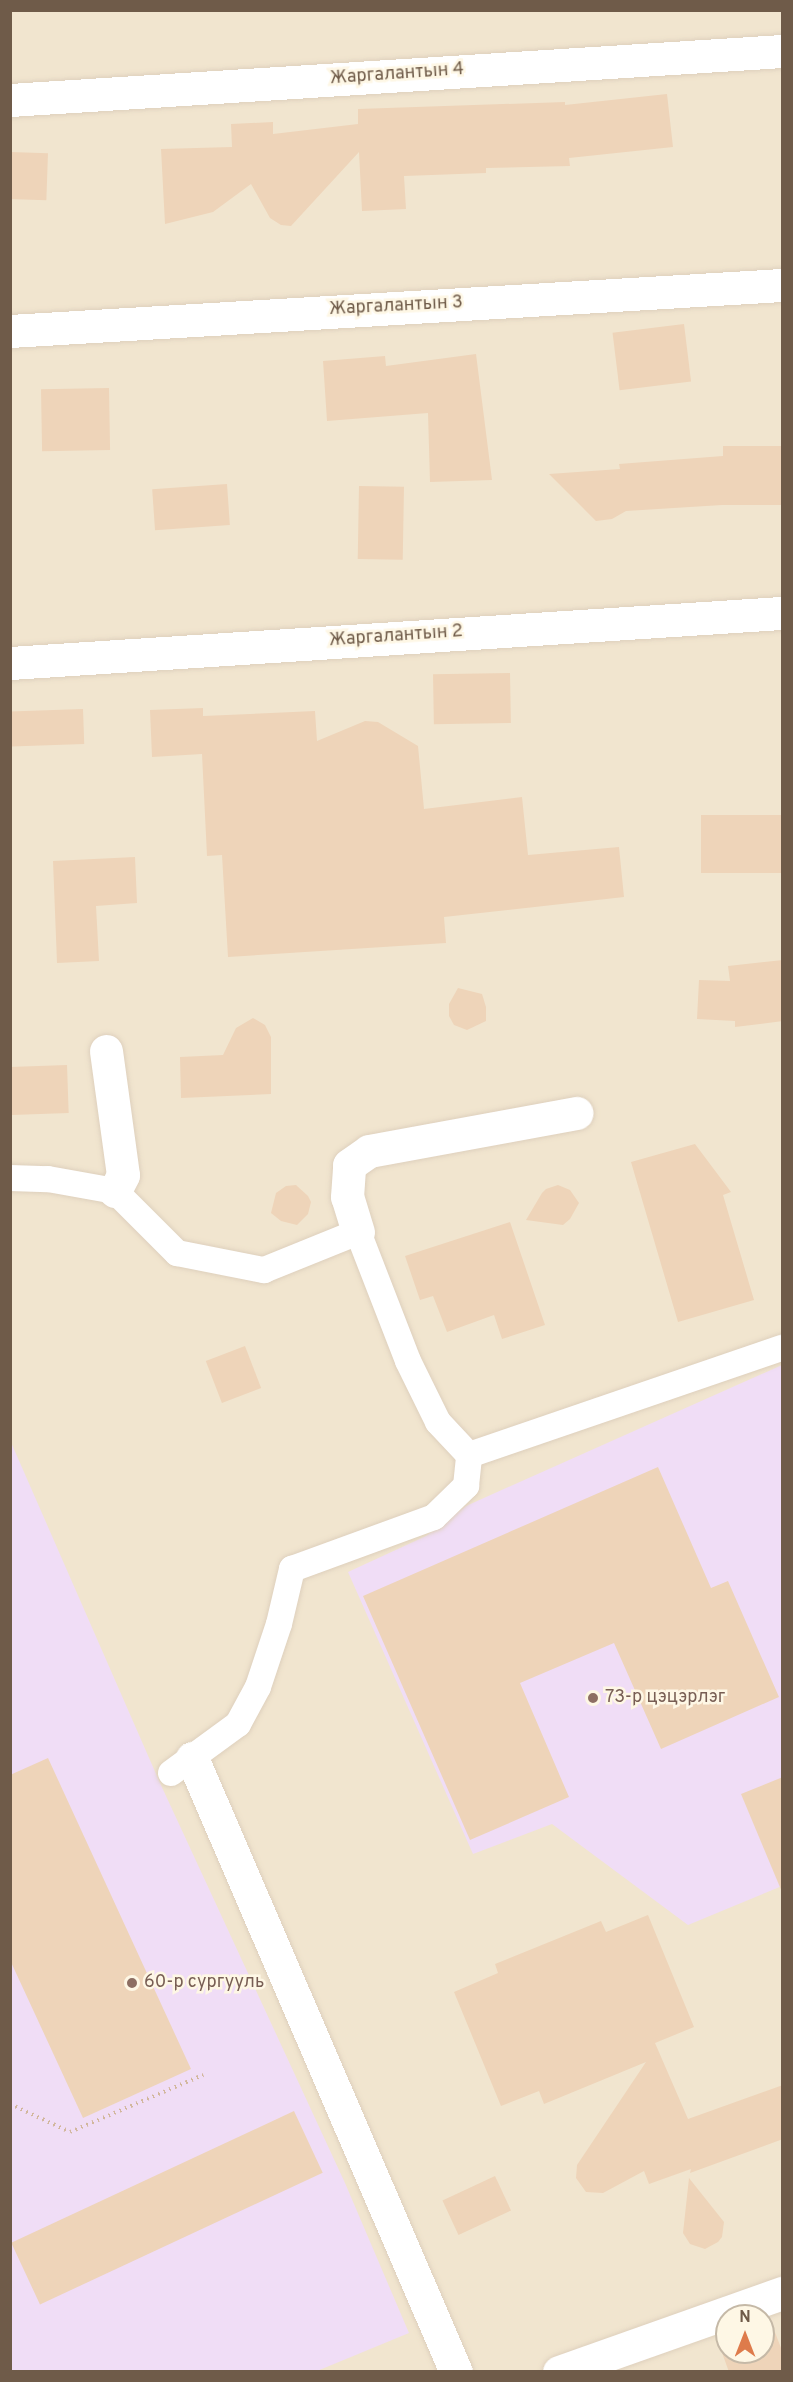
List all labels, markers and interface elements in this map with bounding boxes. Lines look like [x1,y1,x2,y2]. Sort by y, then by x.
street label: Жаргалантын 4 [329,60,465,90]
street label: Жаргалантын 3 [329,293,463,321]
street label: Жаргалантын 2 [328,622,464,652]
place label: 73-р цэцэрлэг [605,1687,725,1709]
marker: 73-р цэцэрлэг [586,1691,600,1705]
place label: 60-р сургууль [144,1972,264,1994]
marker: 60-р сургууль [125,1976,139,1990]
north arrow [715,2304,775,2364]
text: N [739,2308,751,2328]

